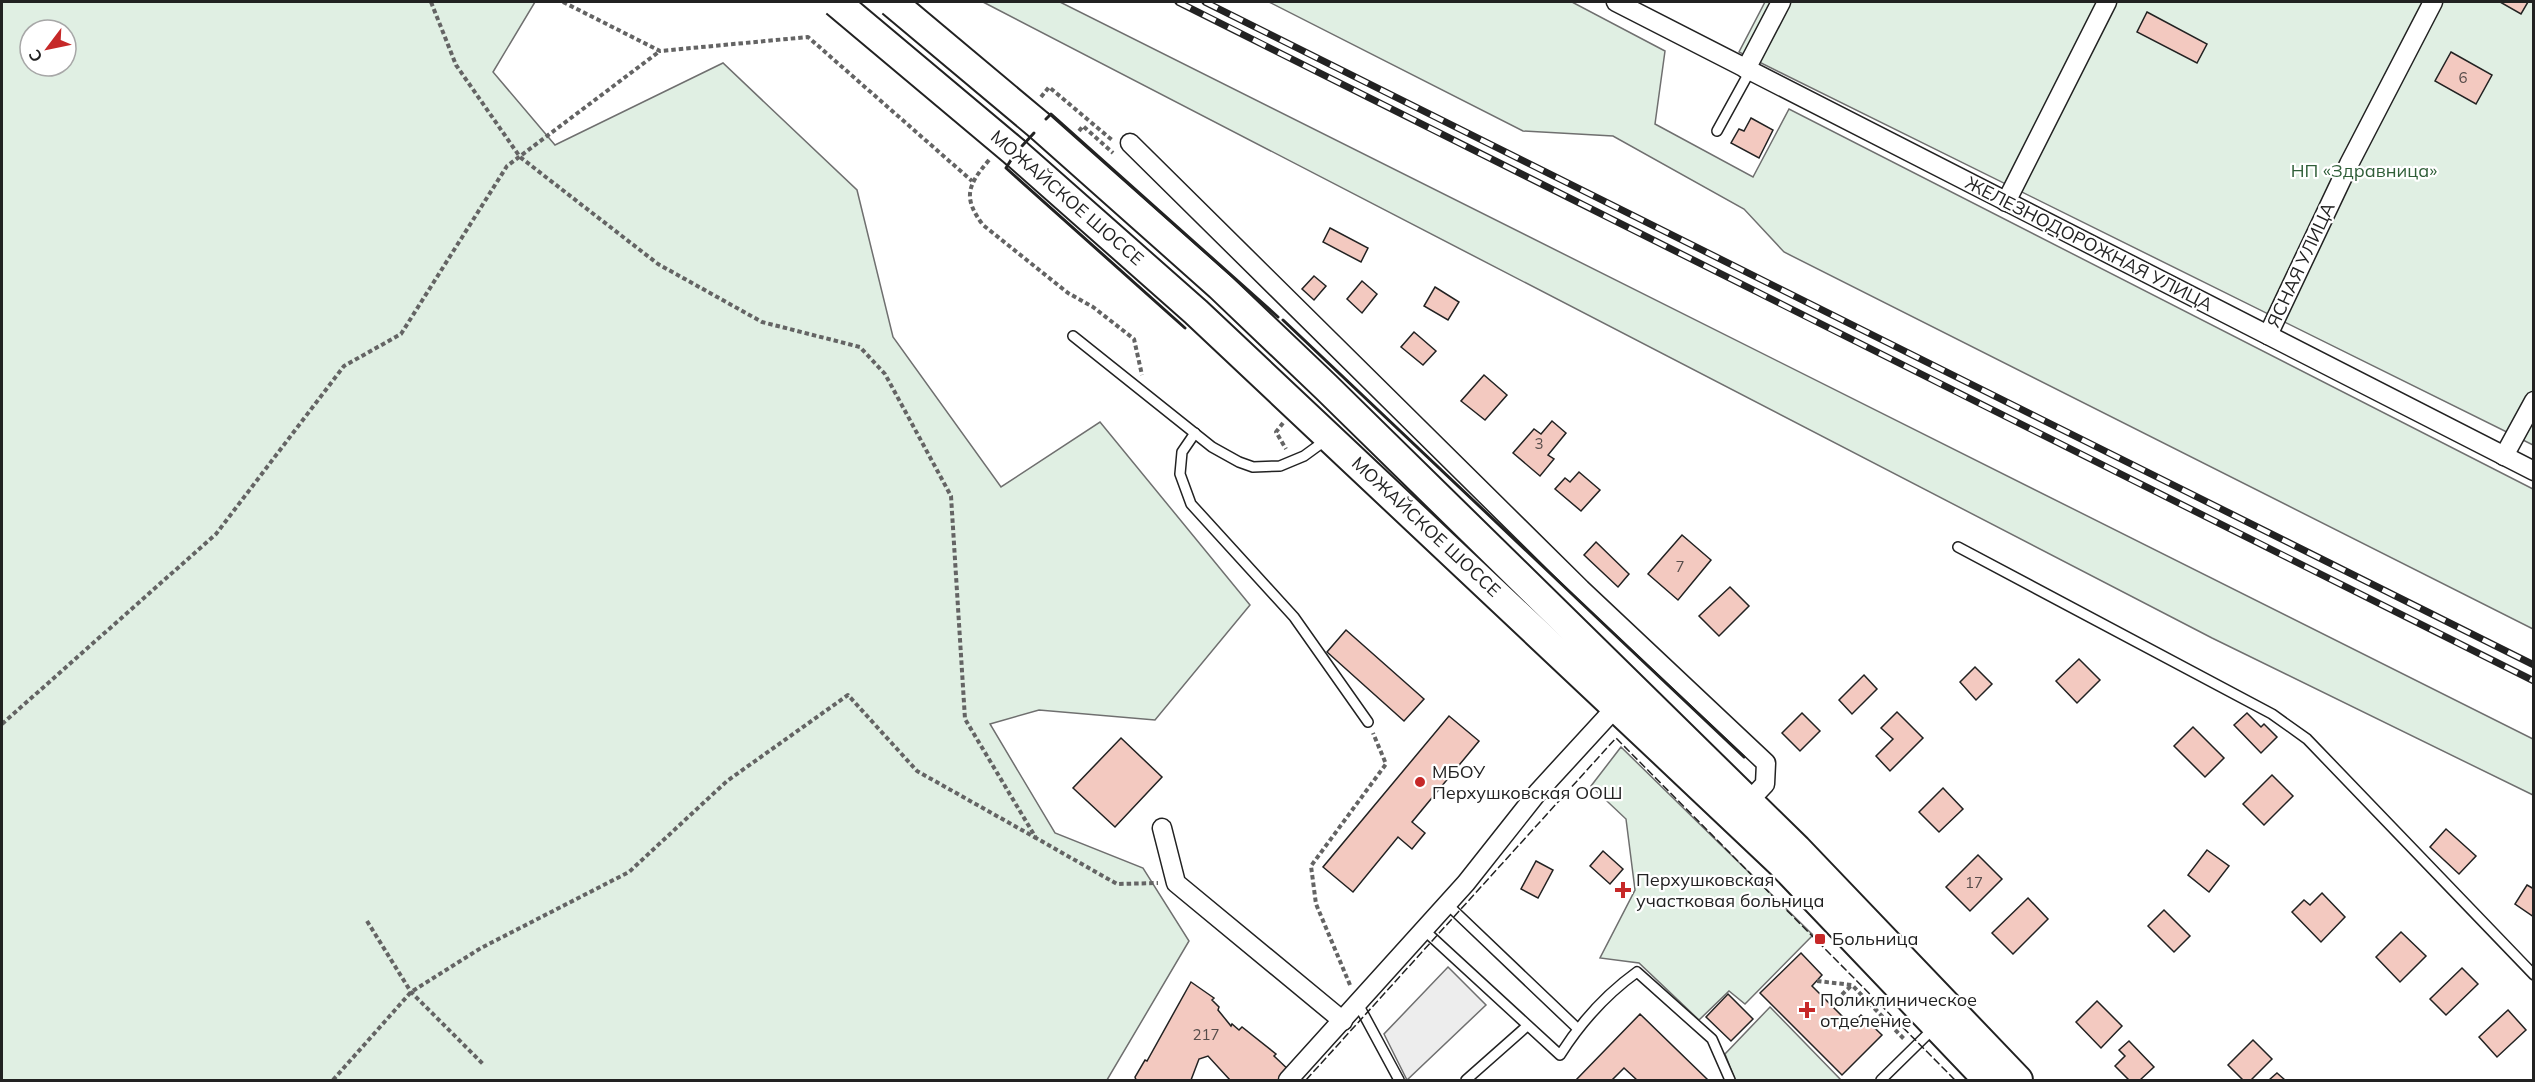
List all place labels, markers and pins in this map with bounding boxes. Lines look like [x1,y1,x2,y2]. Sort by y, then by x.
place label: МБОУ Перхушковская ООШ [1432,760,1622,804]
marker: МБОУ Перхушковская ООШ [1413,775,1427,789]
place label: Перхушковская участковая больница [1636,868,1825,912]
marker: Перхушковская участковая больница [1614,881,1632,899]
place label: Больница [1832,927,1918,950]
marker: Больница [1813,932,1827,946]
place label: Поликлиническое отделение [1820,988,1977,1032]
marker: Поликлиническое отделение [1798,1001,1816,1019]

